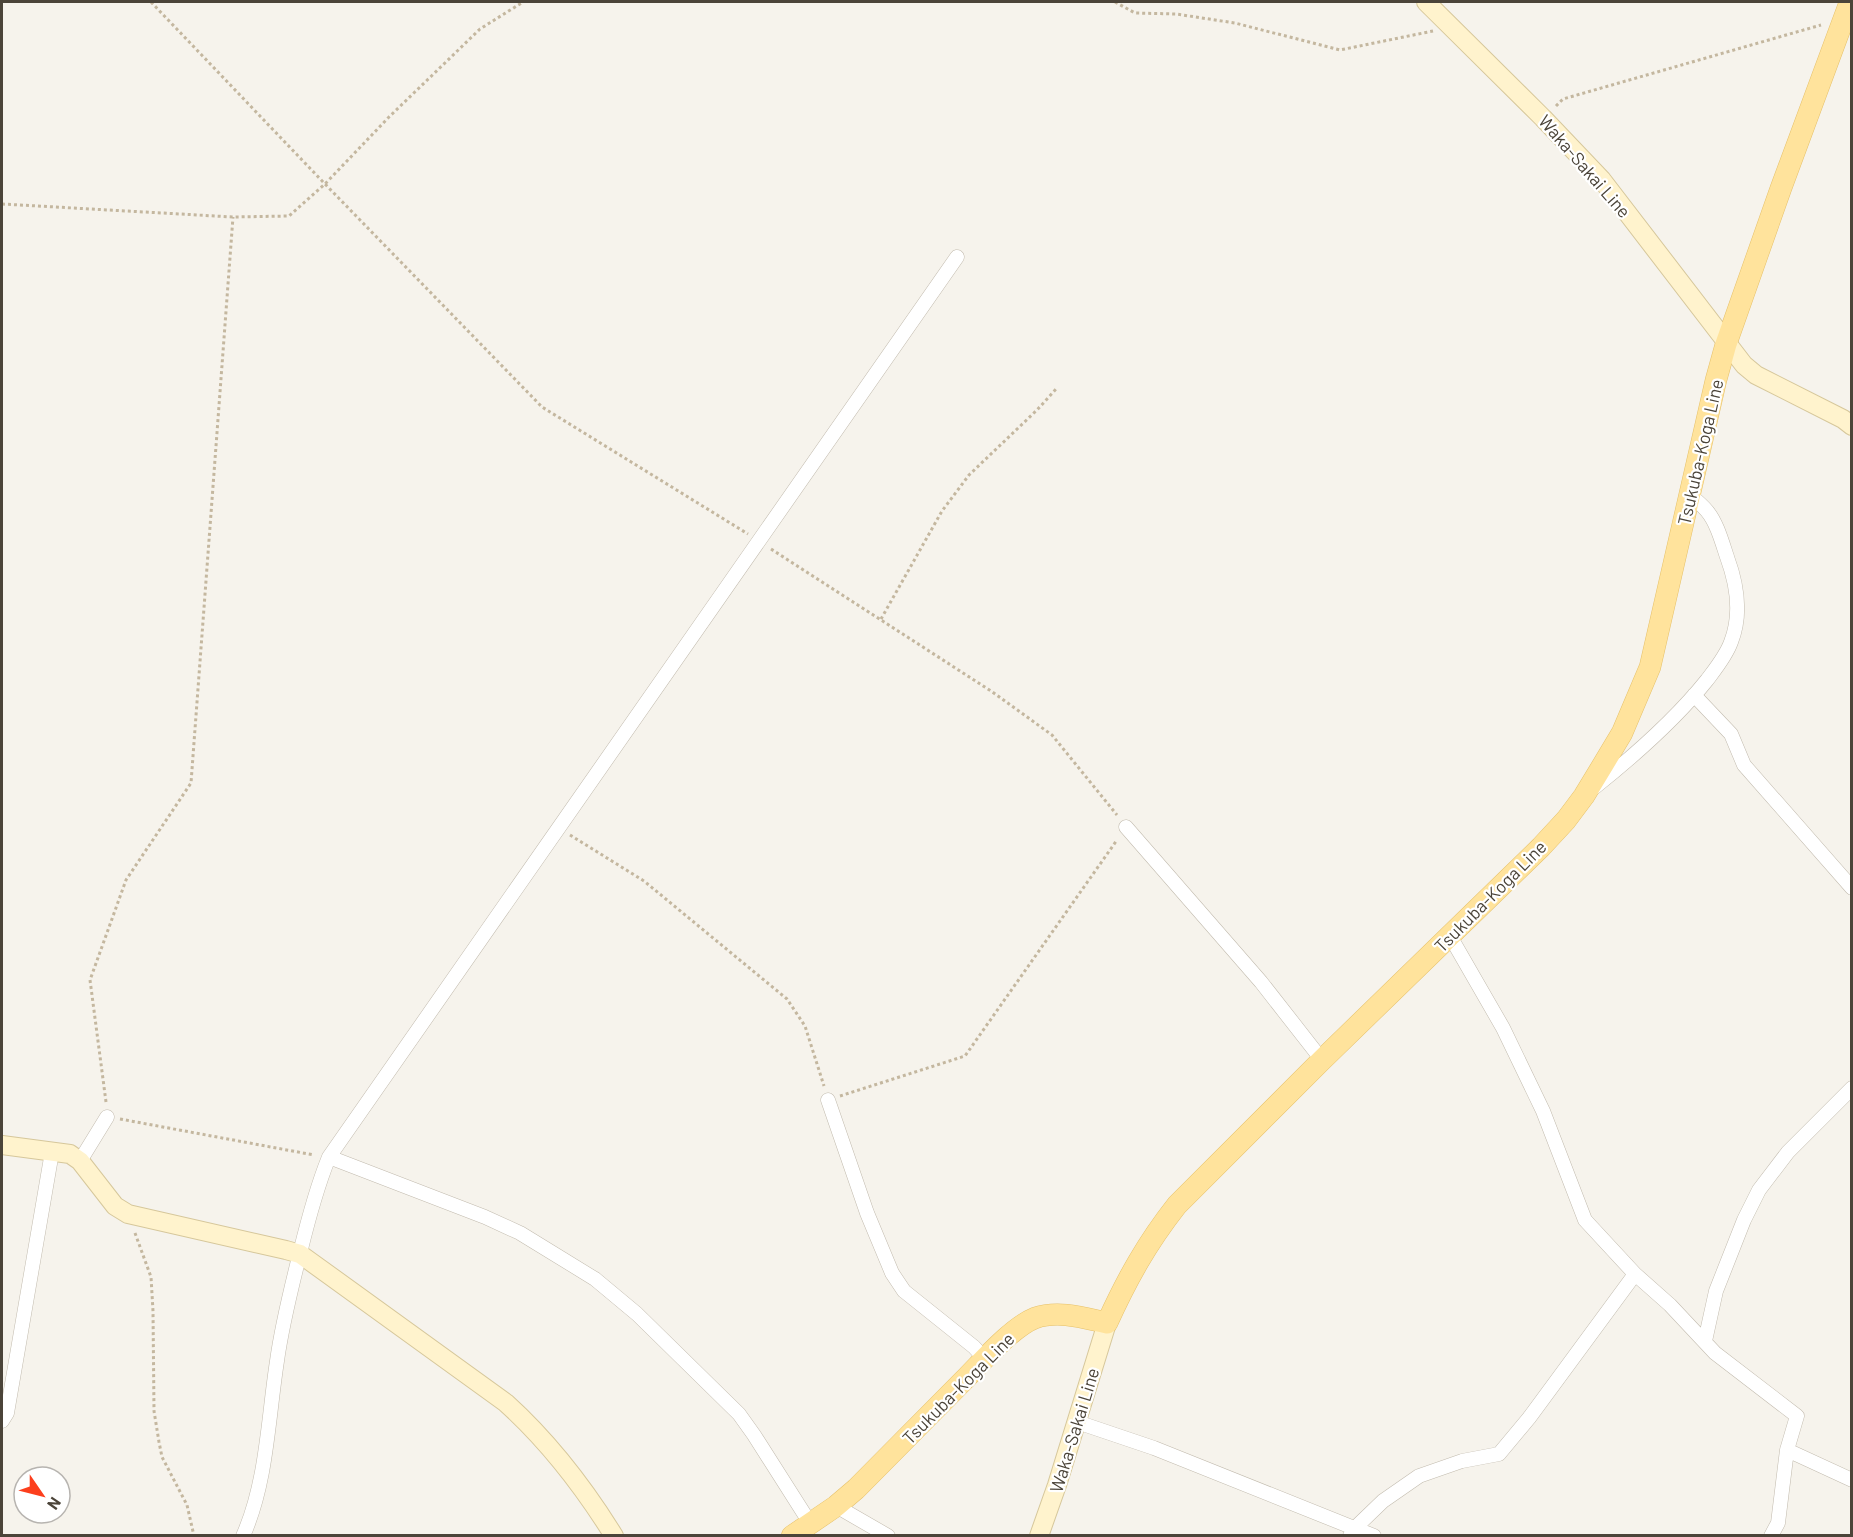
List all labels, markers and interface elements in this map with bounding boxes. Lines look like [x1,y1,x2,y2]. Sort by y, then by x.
street label: Waka-Sakai Line [1534,110,1636,222]
street label: Tsukuba-Koga Line [1672,377,1728,527]
street label: Tsukuba-Koga Line [1429,835,1551,957]
street label: Tsukuba-Koga Line [897,1327,1019,1449]
street label: Waka-Sakai Line [1045,1365,1103,1495]
north arrow [12,1465,72,1525]
text: N [44,1494,66,1514]

